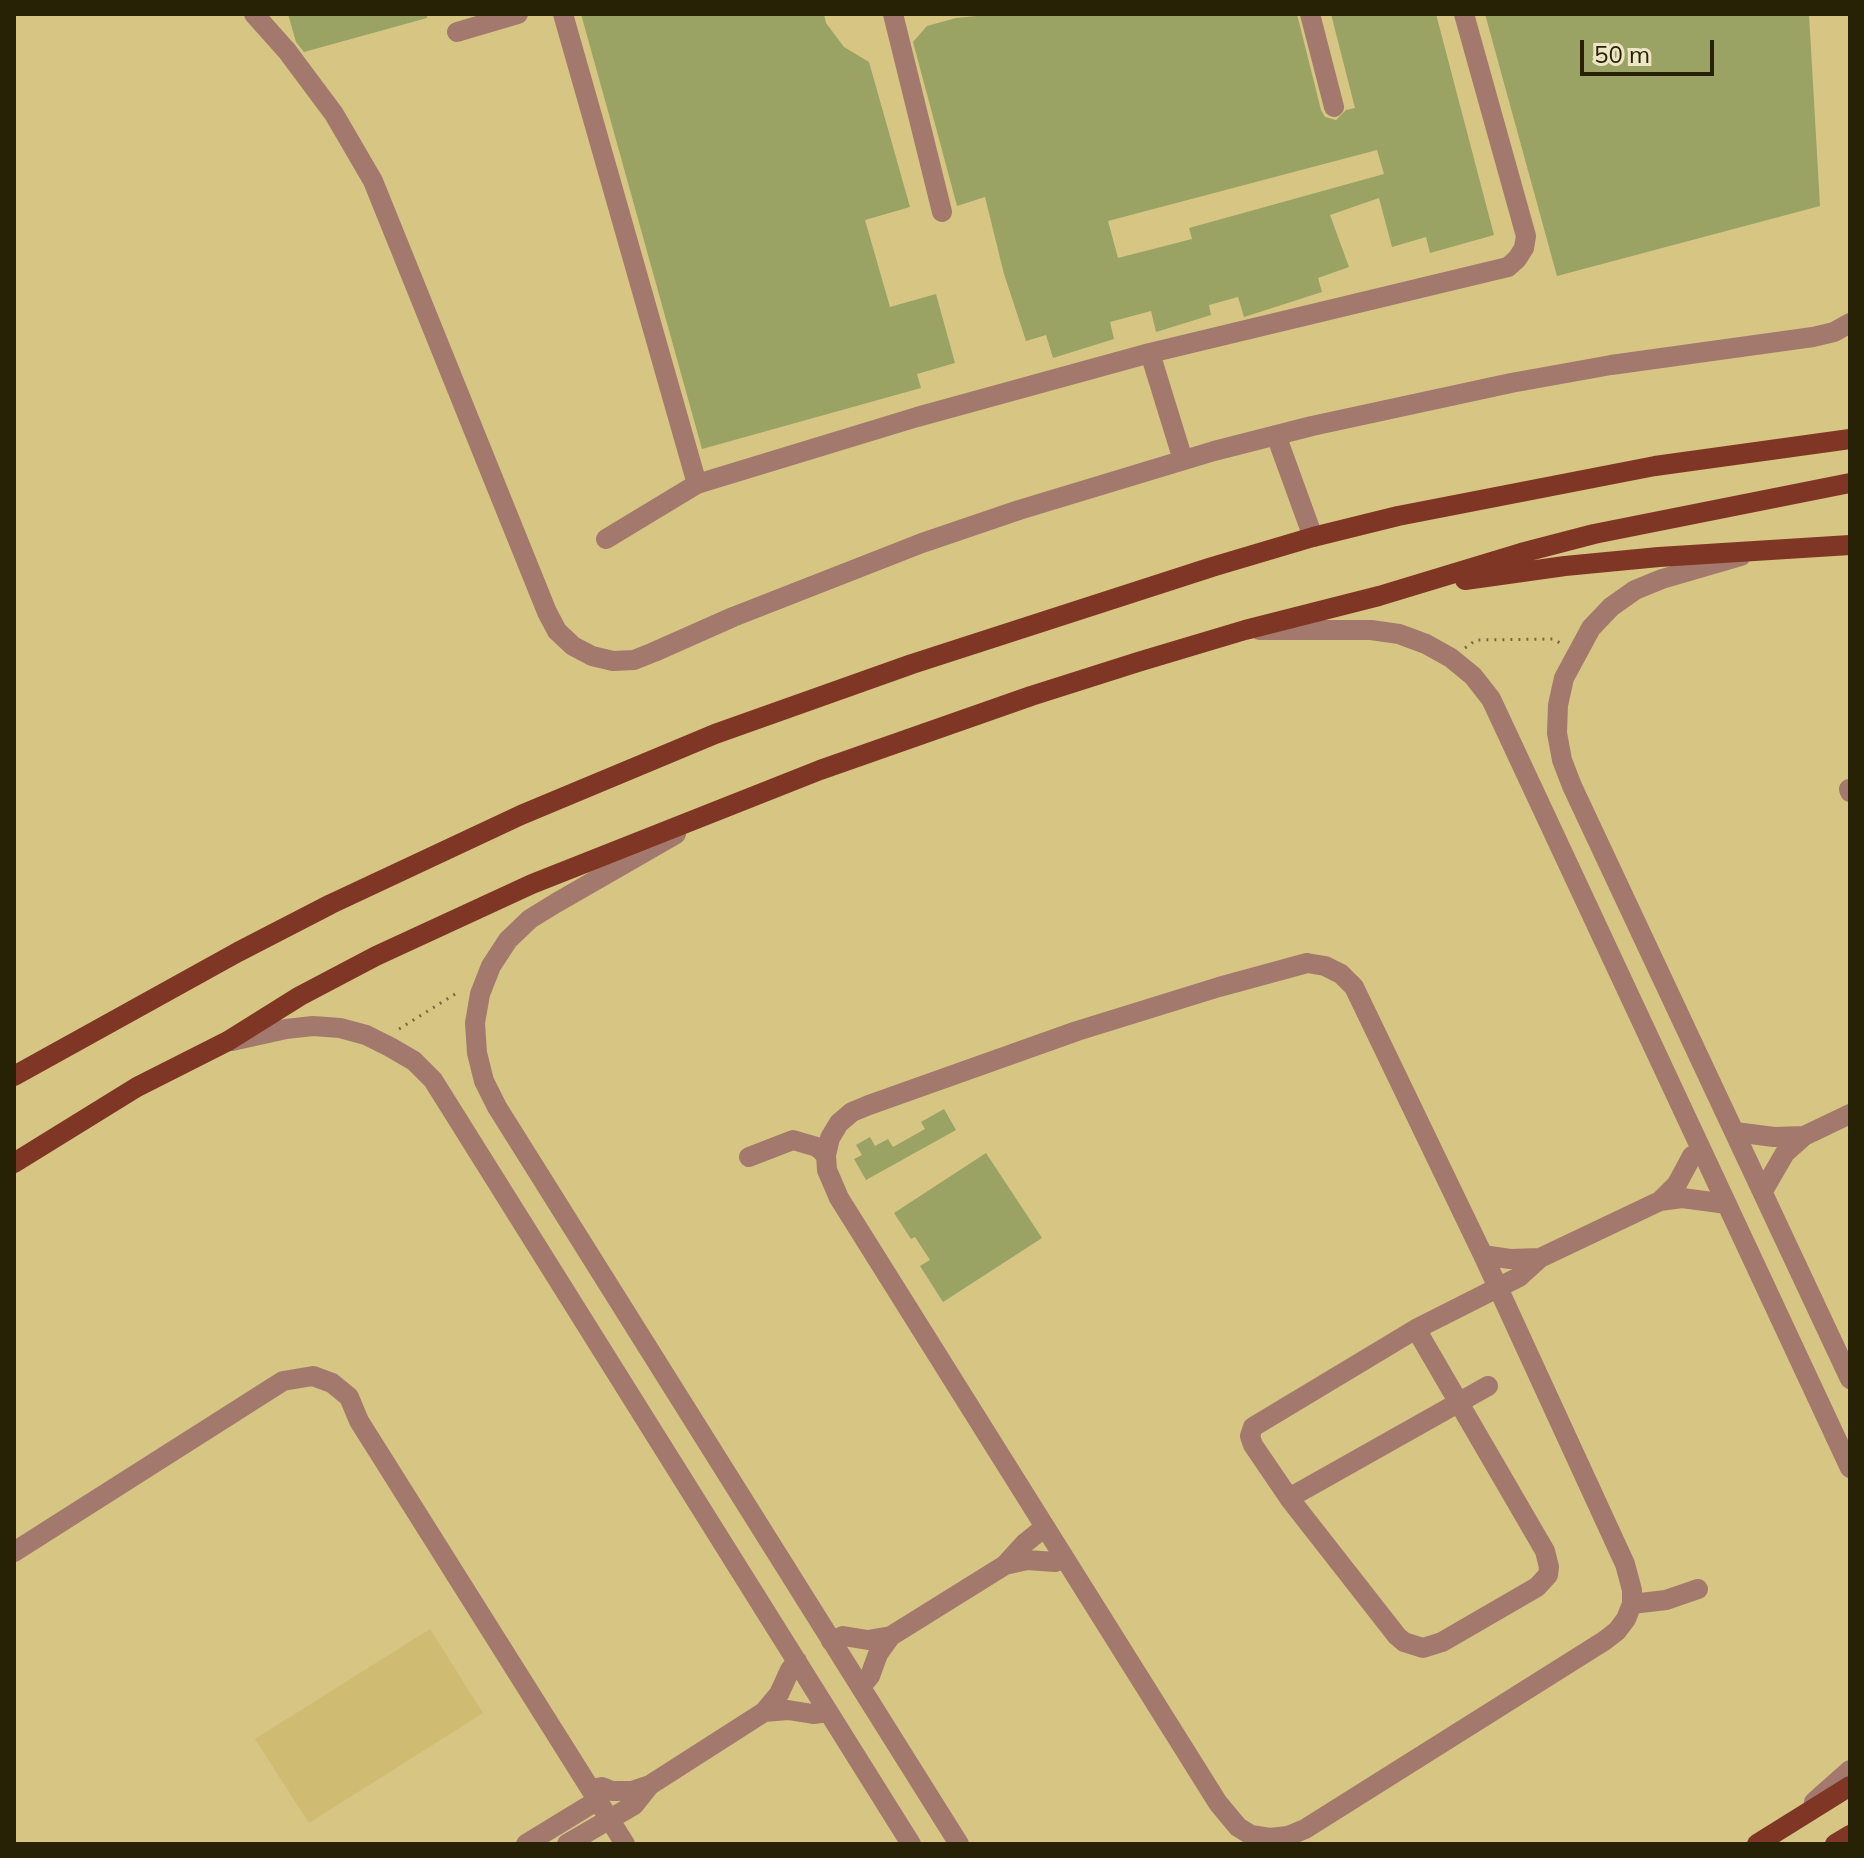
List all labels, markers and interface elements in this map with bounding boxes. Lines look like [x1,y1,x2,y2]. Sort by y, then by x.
scale bar [1584,24,1718,74]
text: 50 m [1594,39,1650,69]

